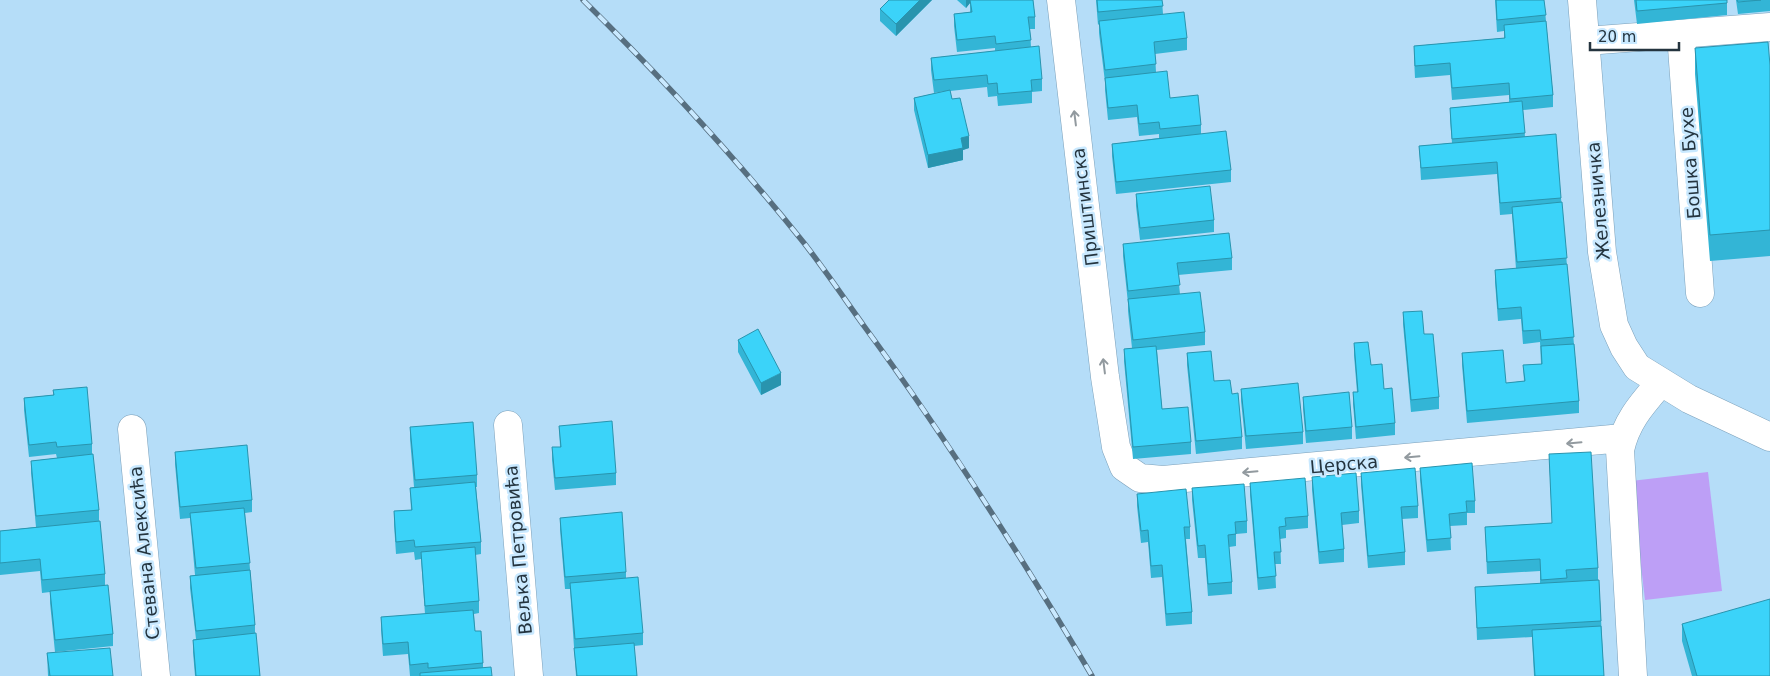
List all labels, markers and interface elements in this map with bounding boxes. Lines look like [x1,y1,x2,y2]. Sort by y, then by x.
scale bar [1590,20,1679,52]
text: 20 m [1598,28,1636,46]
street label: Бошка Бухе [1676,106,1704,220]
one-way arrow [1070,110,1080,126]
street label: Железничка [1582,141,1614,261]
street label: Приштинска [1067,147,1103,267]
one-way arrow [1099,358,1109,374]
one-way arrow [1566,438,1582,448]
street label: Церска [1309,451,1379,477]
one-way arrow [1404,453,1420,462]
street label: Вељка Петровића [500,464,536,636]
street label: Стевана Алексића [124,465,164,641]
one-way arrow [1243,467,1259,477]

